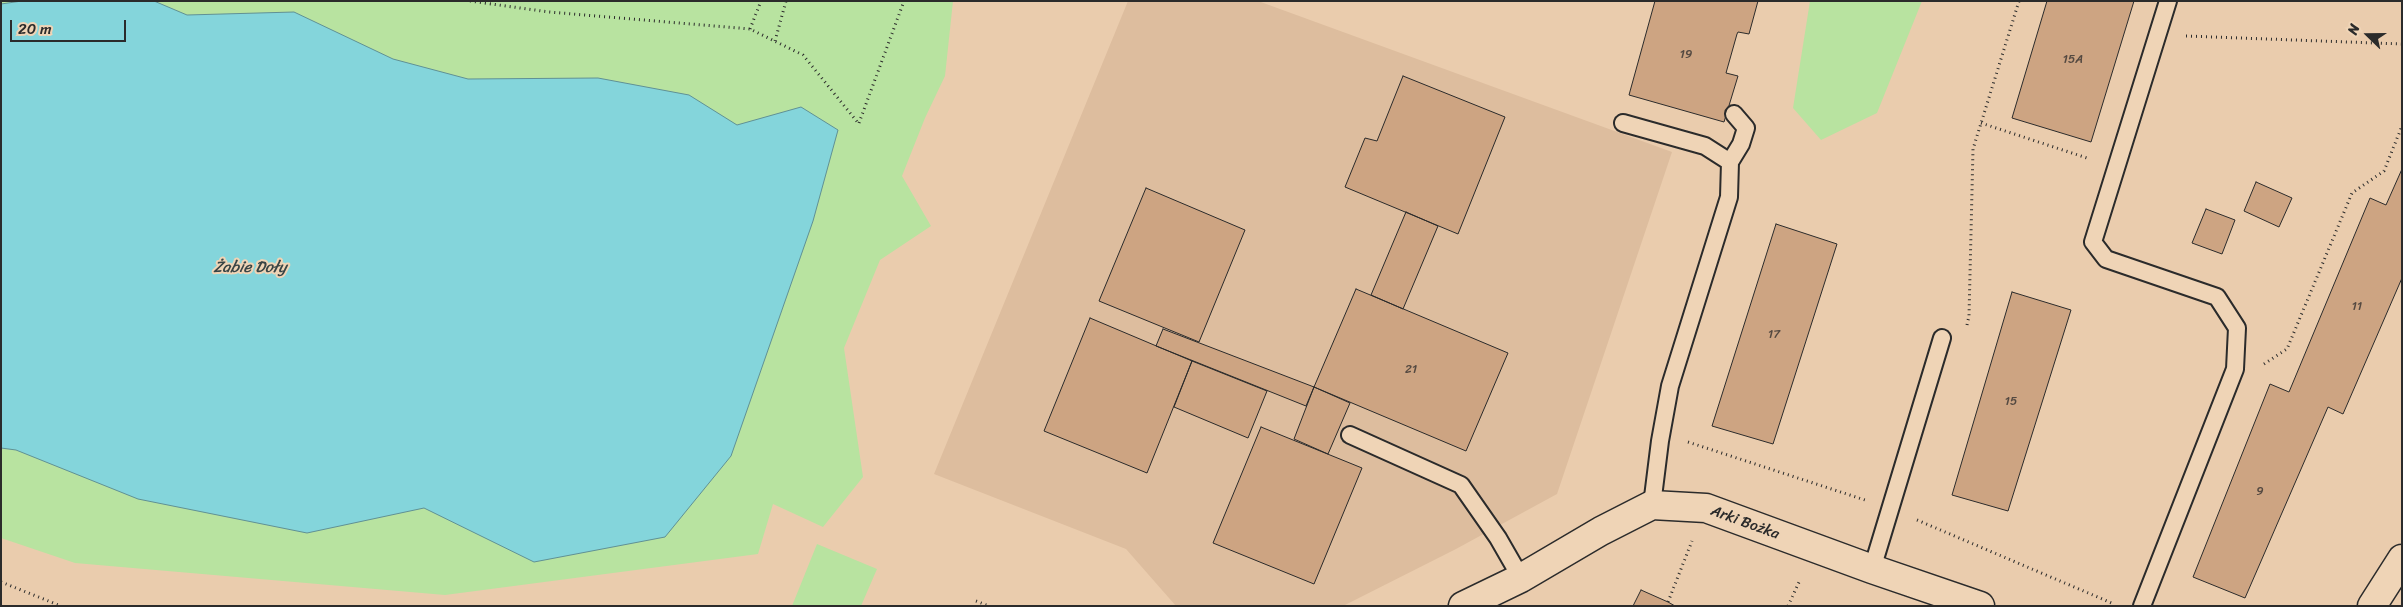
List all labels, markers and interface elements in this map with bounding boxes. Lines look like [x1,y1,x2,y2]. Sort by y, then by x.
scale bar [12,10,129,42]
north arrow [2343,10,2393,60]
text: 20 m [18,16,52,42]
text: N [2340,20,2367,38]
house number: 19 [1680,48,1692,62]
house number: 15A [2063,53,2083,67]
water label: Żabie Doły [213,258,287,278]
house number: 11 [2352,300,2362,314]
house number: 17 [1768,328,1780,342]
house number: 21 [1405,363,1417,377]
house number: 15 [2005,395,2017,409]
house number: 9 [2256,485,2264,499]
street label: Arki Bożka [1708,502,1782,544]

